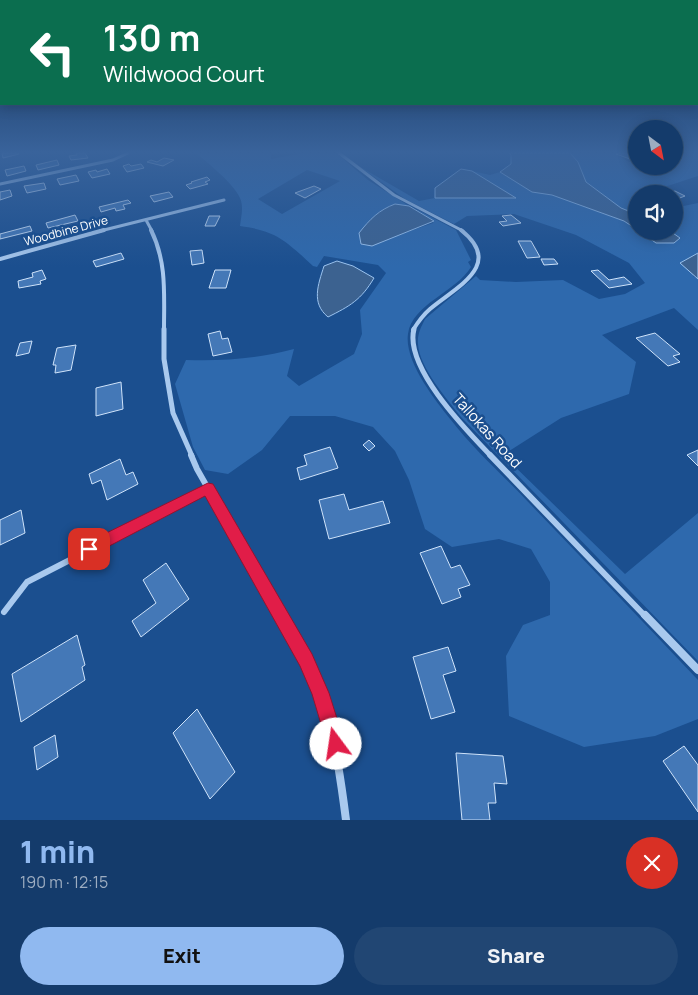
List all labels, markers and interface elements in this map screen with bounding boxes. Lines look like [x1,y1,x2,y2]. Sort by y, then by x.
text: 130 m [103,14,200,62]
icon: left [20,20,85,85]
text: Wildwood Court [103,59,265,89]
north arrow [628,120,682,175]
map controls [628,120,683,240]
button: sound [628,185,683,240]
street label: Woodbine Drive [22,211,110,250]
street label: Tallokas Road [448,389,527,473]
pin [68,528,110,570]
icon: arrive [75,535,103,563]
position arrow [309,717,361,769]
text: 1 min [20,831,95,872]
button: close [626,837,678,889]
text: 190 m · 12:15 [20,871,108,893]
button: Exit [20,927,344,985]
button: Share [354,927,678,985]

